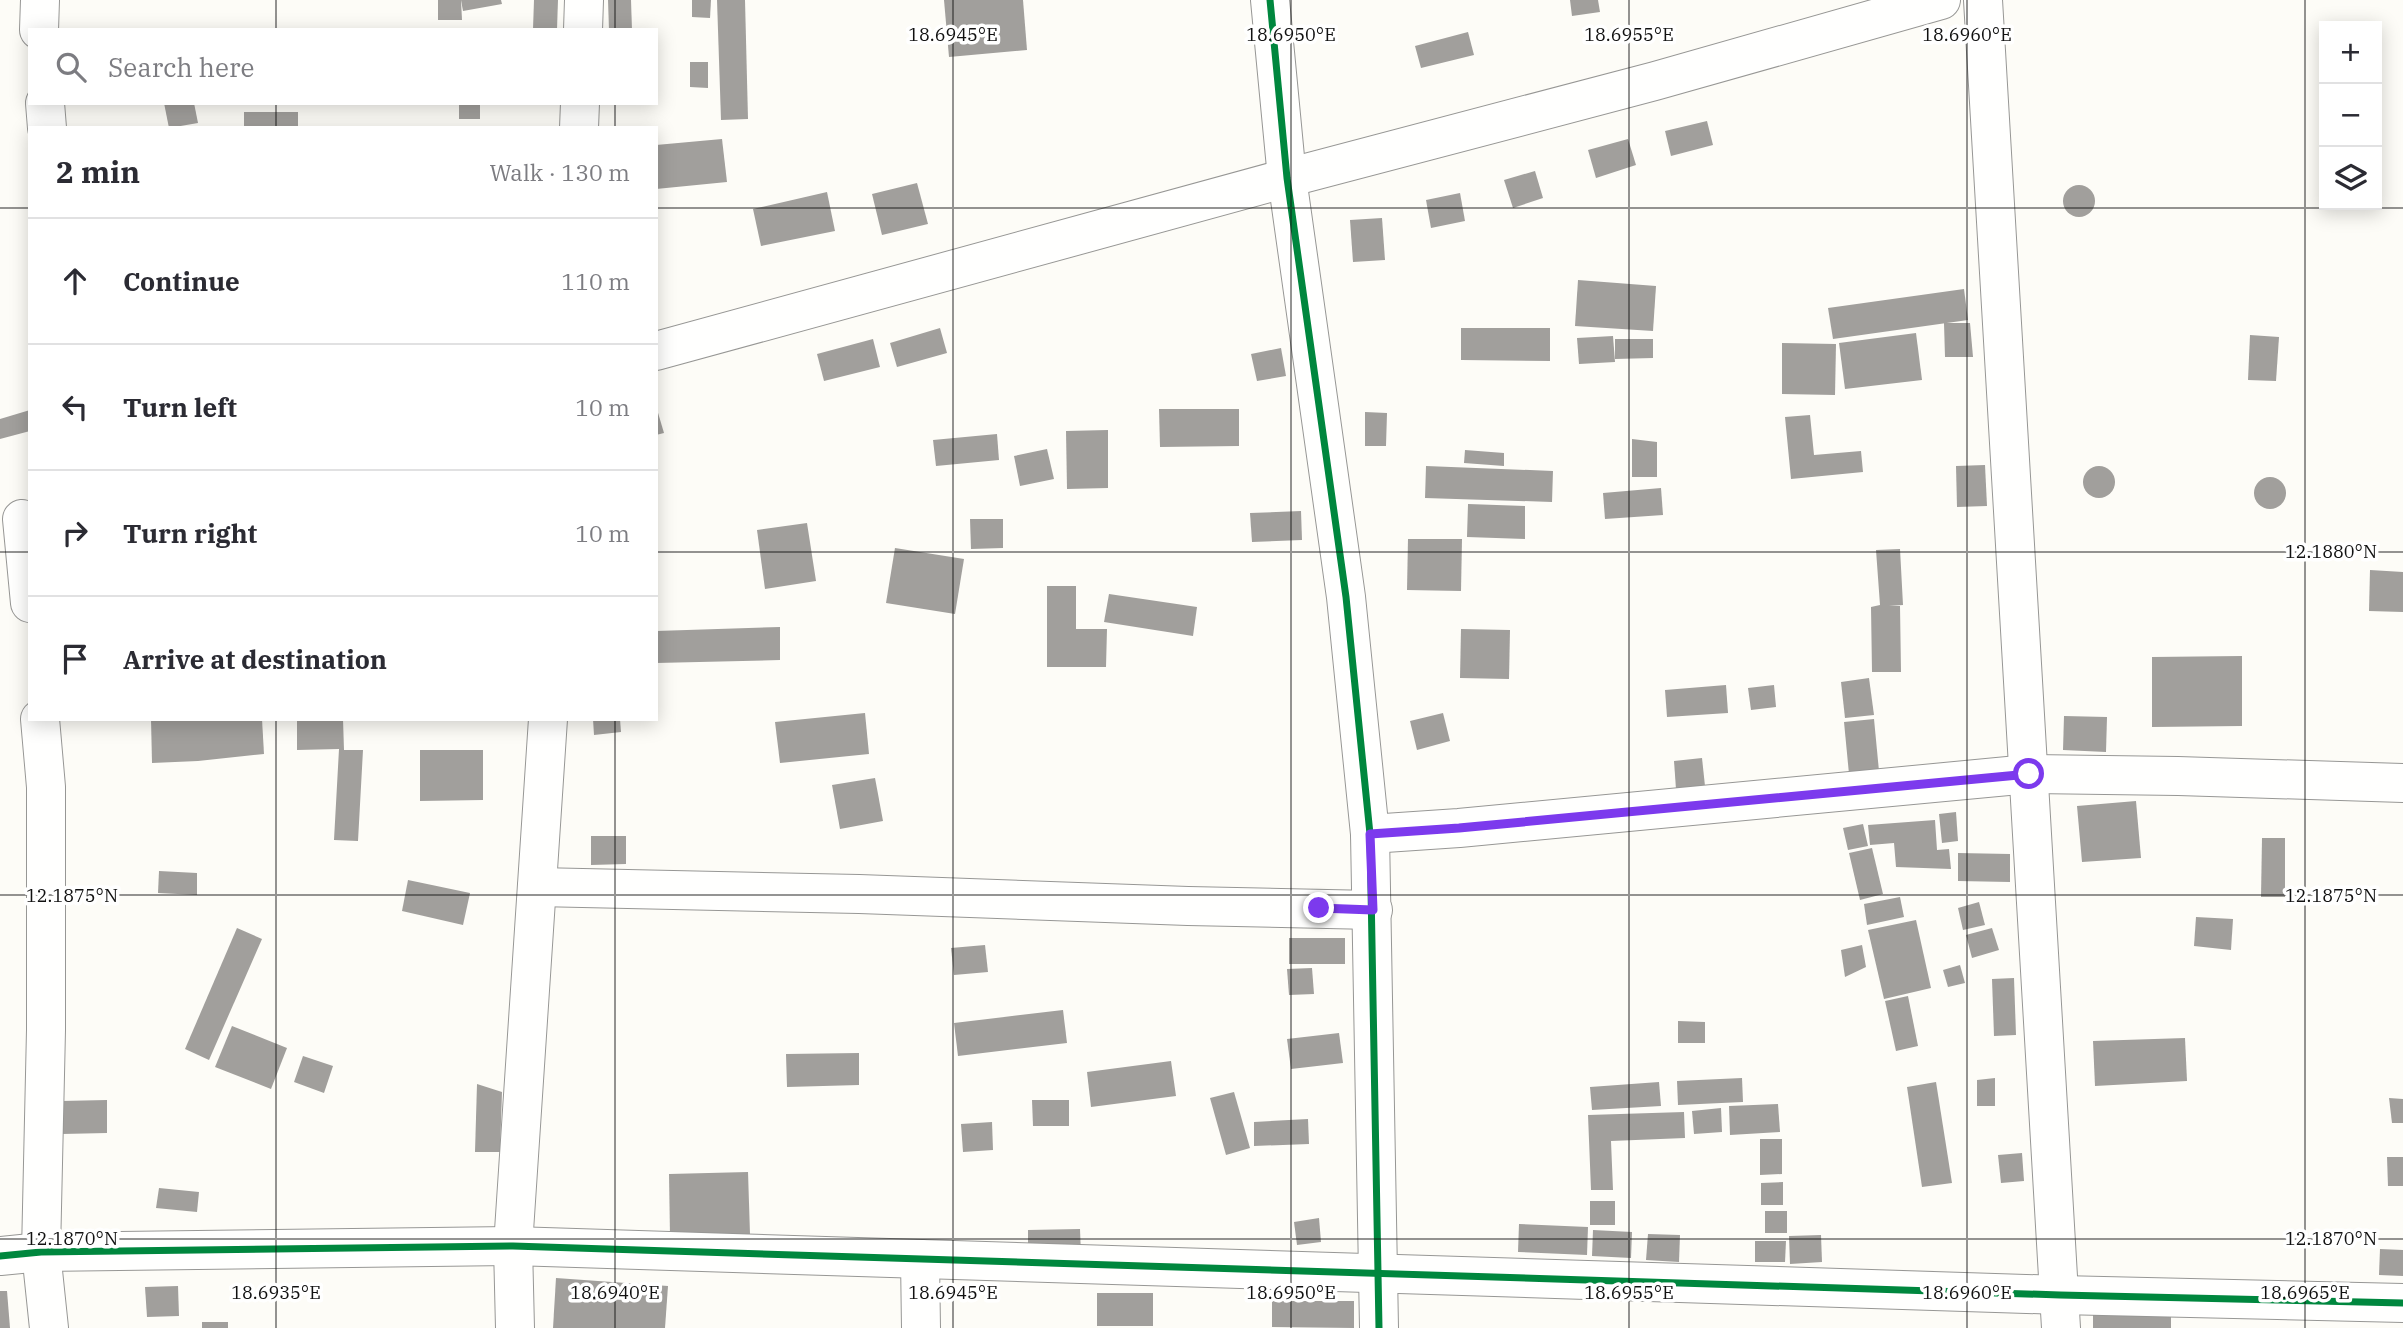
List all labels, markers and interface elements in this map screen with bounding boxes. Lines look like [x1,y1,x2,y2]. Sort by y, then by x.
map controls [2319,21,2382,210]
button: + [2319,21,2382,84]
text: 18.6945°E [908,23,998,46]
text: 18.6950°E [1246,23,1336,46]
text: 18.6955°E [1584,23,1674,46]
text: 18.6960°E [1922,23,2012,46]
search box [28,28,658,105]
icon: search [52,48,90,86]
text: Search here [108,50,254,84]
button: − [2319,84,2382,147]
button: layers [2319,147,2382,210]
text: 2 min [56,152,140,191]
text: Walk · 130 m [489,157,630,187]
icon: ahead [56,262,94,300]
text: Continue [123,264,240,298]
text: 110 m [561,266,630,296]
icon: left [56,388,94,426]
text: Turn left [123,390,237,424]
text: 10 m [575,392,630,422]
icon: right [56,514,94,552]
text: Turn right [123,516,257,550]
text: 10 m [575,518,630,548]
text: 12.1880°N [2285,540,2377,563]
icon: arrive [56,640,94,678]
text: Arrive at destination [123,642,387,676]
route start [2013,758,2044,789]
text: 12.1875°N [26,884,118,907]
text: 12.1875°N [2285,884,2377,907]
route end [1303,892,1334,923]
text: 12.1870°N [26,1227,118,1250]
text: 12.1870°N [2285,1227,2377,1250]
text: 18.6935°E [231,1281,321,1304]
text: 18.6940°E [570,1281,660,1304]
text: 18.6945°E [908,1281,998,1304]
text: 18.6950°E [1246,1281,1336,1304]
text: 18.6955°E [1584,1281,1674,1304]
text: 18.6960°E [1922,1281,2012,1304]
text: 18.6965°E [2260,1281,2350,1304]

